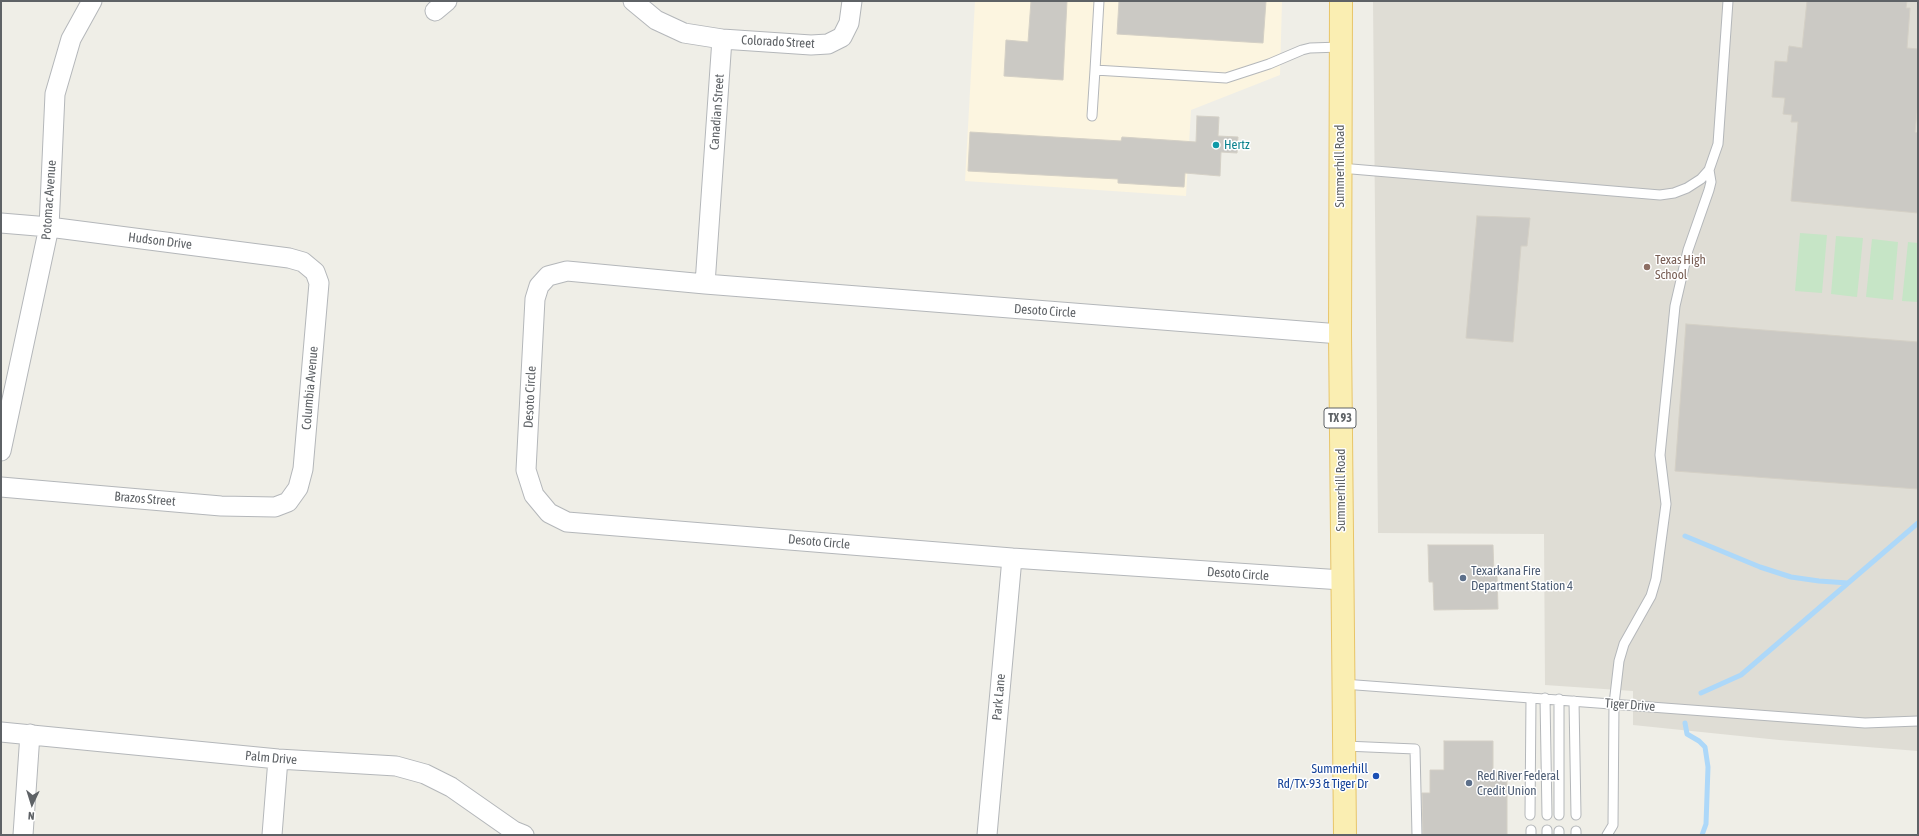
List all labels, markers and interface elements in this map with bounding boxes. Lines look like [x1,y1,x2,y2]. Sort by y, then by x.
street label: Colorado Street [741,32,815,52]
street label: Canadian Street [707,74,727,150]
street label: Summerhill Road [1332,125,1348,207]
place label: Hertz [1224,137,1250,153]
marker: Hertz [1211,140,1221,150]
street label: Potomac Avenue [38,160,60,240]
street label: Hudson Drive [127,229,193,253]
place label: Texas High School [1655,252,1706,283]
marker: Texas High School [1642,262,1652,272]
street label: Desoto Circle [1013,301,1077,321]
street label: Columbia Avenue [299,345,321,431]
street label: Desoto Circle [521,366,539,428]
road number: TX 93 [1324,408,1356,428]
street label: Summerhill Road [1333,449,1349,531]
street label: Brazos Street [114,489,176,509]
street label: Desoto Circle [787,532,851,552]
place label: Texarkana Fire Department Station 4 [1471,563,1573,594]
street label: Desoto Circle [1206,564,1270,584]
marker: Texarkana Fire Department Station 4 [1458,573,1468,583]
street label: Park Lane [989,673,1009,721]
street label: Tiger Drive [1604,695,1656,715]
street label: Palm Drive [244,748,298,768]
place label: Summerhill Rd/TX-93 & Tiger Dr [1277,761,1368,792]
place label: Red River Federal Credit Union [1477,768,1559,799]
marker: Summerhill Rd/TX-93 & Tiger Dr [1371,771,1381,781]
marker: Red River Federal Credit Union [1464,778,1474,788]
north arrow [12,784,52,824]
text: N [28,810,35,822]

